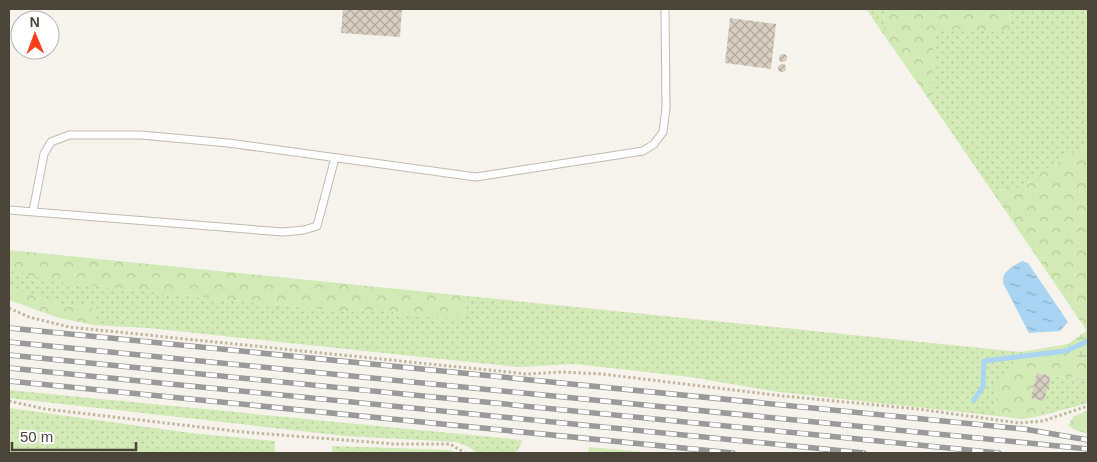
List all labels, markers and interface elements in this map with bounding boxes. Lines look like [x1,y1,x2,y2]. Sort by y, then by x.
north arrow [10,10,60,60]
text: N [30,14,40,30]
scale bar [12,420,136,452]
text: 50 m [20,428,53,445]

